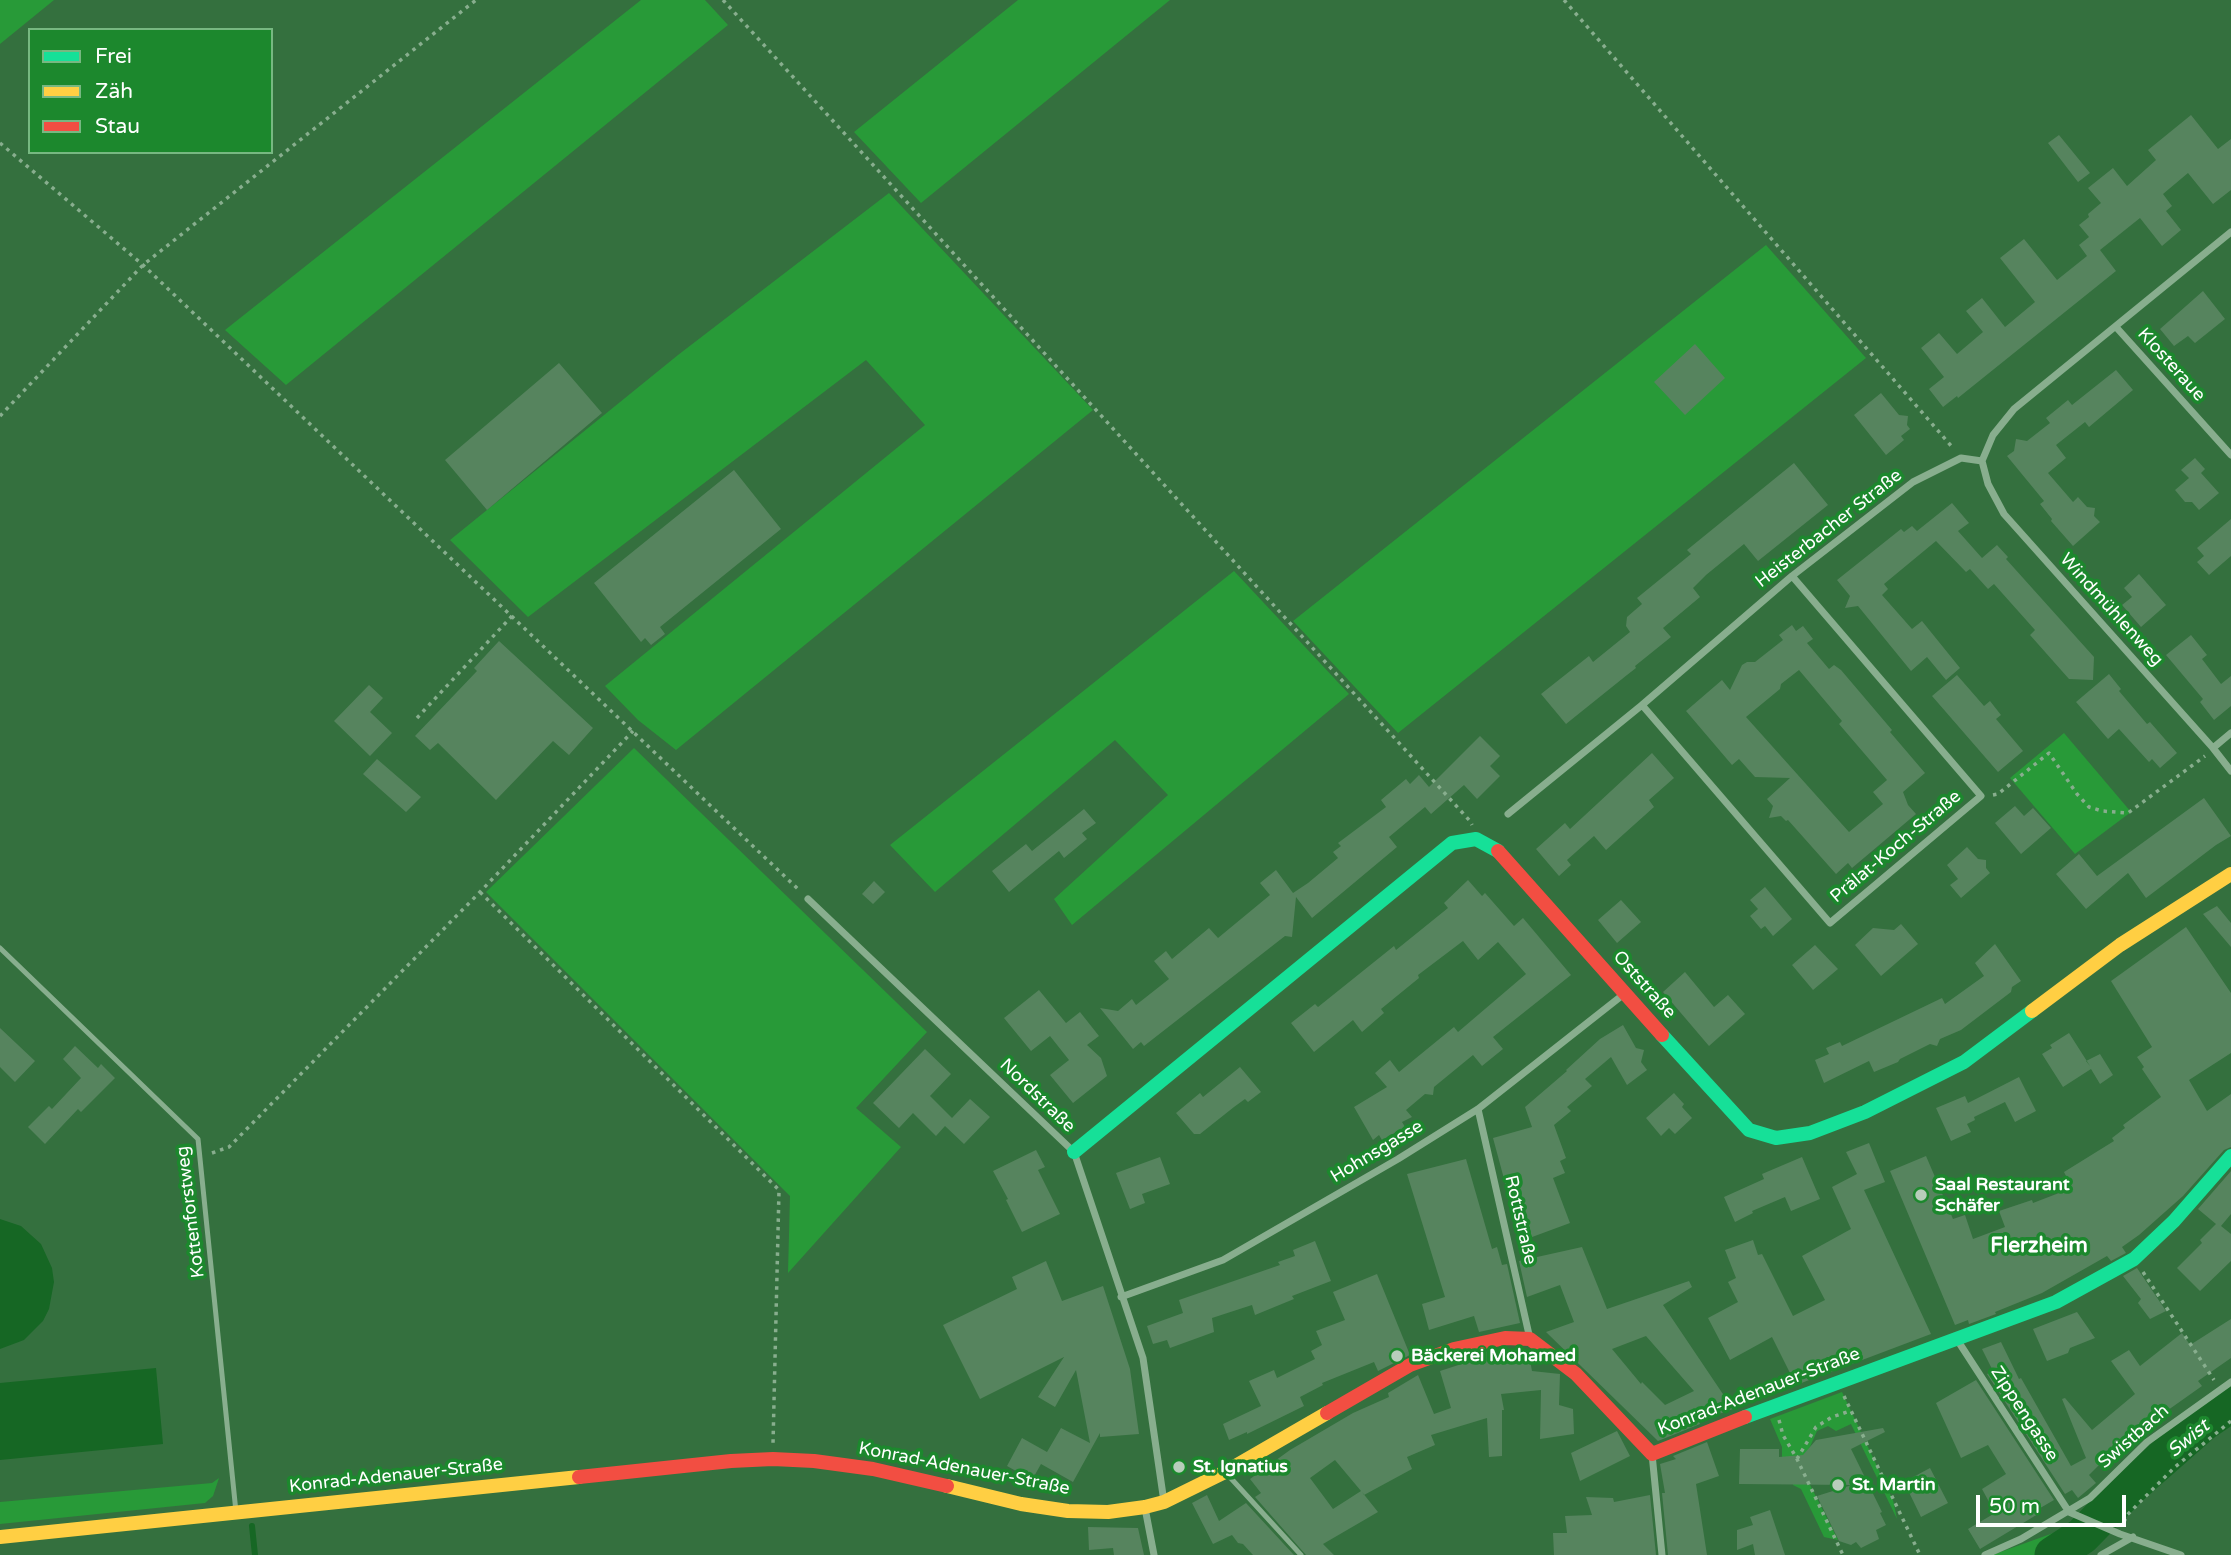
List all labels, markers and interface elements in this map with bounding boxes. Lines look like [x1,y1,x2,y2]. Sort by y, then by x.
legend [28,28,273,154]
text: Frei [95,44,132,69]
text: Zäh [95,79,133,104]
text: Stau [95,114,140,139]
street label: Klosteraue [2133,324,2209,406]
street label: Heisterbacher Straße [1751,465,1907,593]
street label: Windmühlenweg [2055,549,2167,671]
street label: Prälat-Koch-Straße [1826,786,1966,908]
street label: Oststraße [1608,947,1680,1023]
street label: Nordstraße [995,1055,1079,1137]
street label: Hohnsgasse [1327,1116,1427,1188]
street label: Kottenforstweg [172,1145,210,1279]
street label: Rottstraße [1499,1173,1541,1267]
place label: Saal Restaurant Schäfer [1935,1174,2070,1216]
marker: Saal Restaurant Schäfer [1913,1187,1929,1203]
district label: Flerzheim [1990,1233,2088,1259]
street label: Konrad-Adenauer-Straße [1655,1343,1863,1441]
place label: Bäckerei Mohamed [1411,1345,1576,1367]
marker: Bäckerei Mohamed [1389,1348,1405,1364]
street label: Zippengasse [1985,1363,2063,1465]
street label: Swistbach [2094,1400,2174,1474]
water label: Swist [2163,1415,2215,1463]
street label: Konrad-Adenauer-Straße [856,1438,1072,1500]
street label: Konrad-Adenauer-Straße [288,1454,504,1498]
place label: St. Ignatius [1193,1456,1288,1478]
marker: St. Ignatius [1171,1459,1187,1475]
place label: St. Martin [1852,1474,1936,1496]
marker: St. Martin [1830,1477,1846,1493]
scale bar [1979,1482,2130,1526]
text: 50 m [1989,1494,2040,1519]

